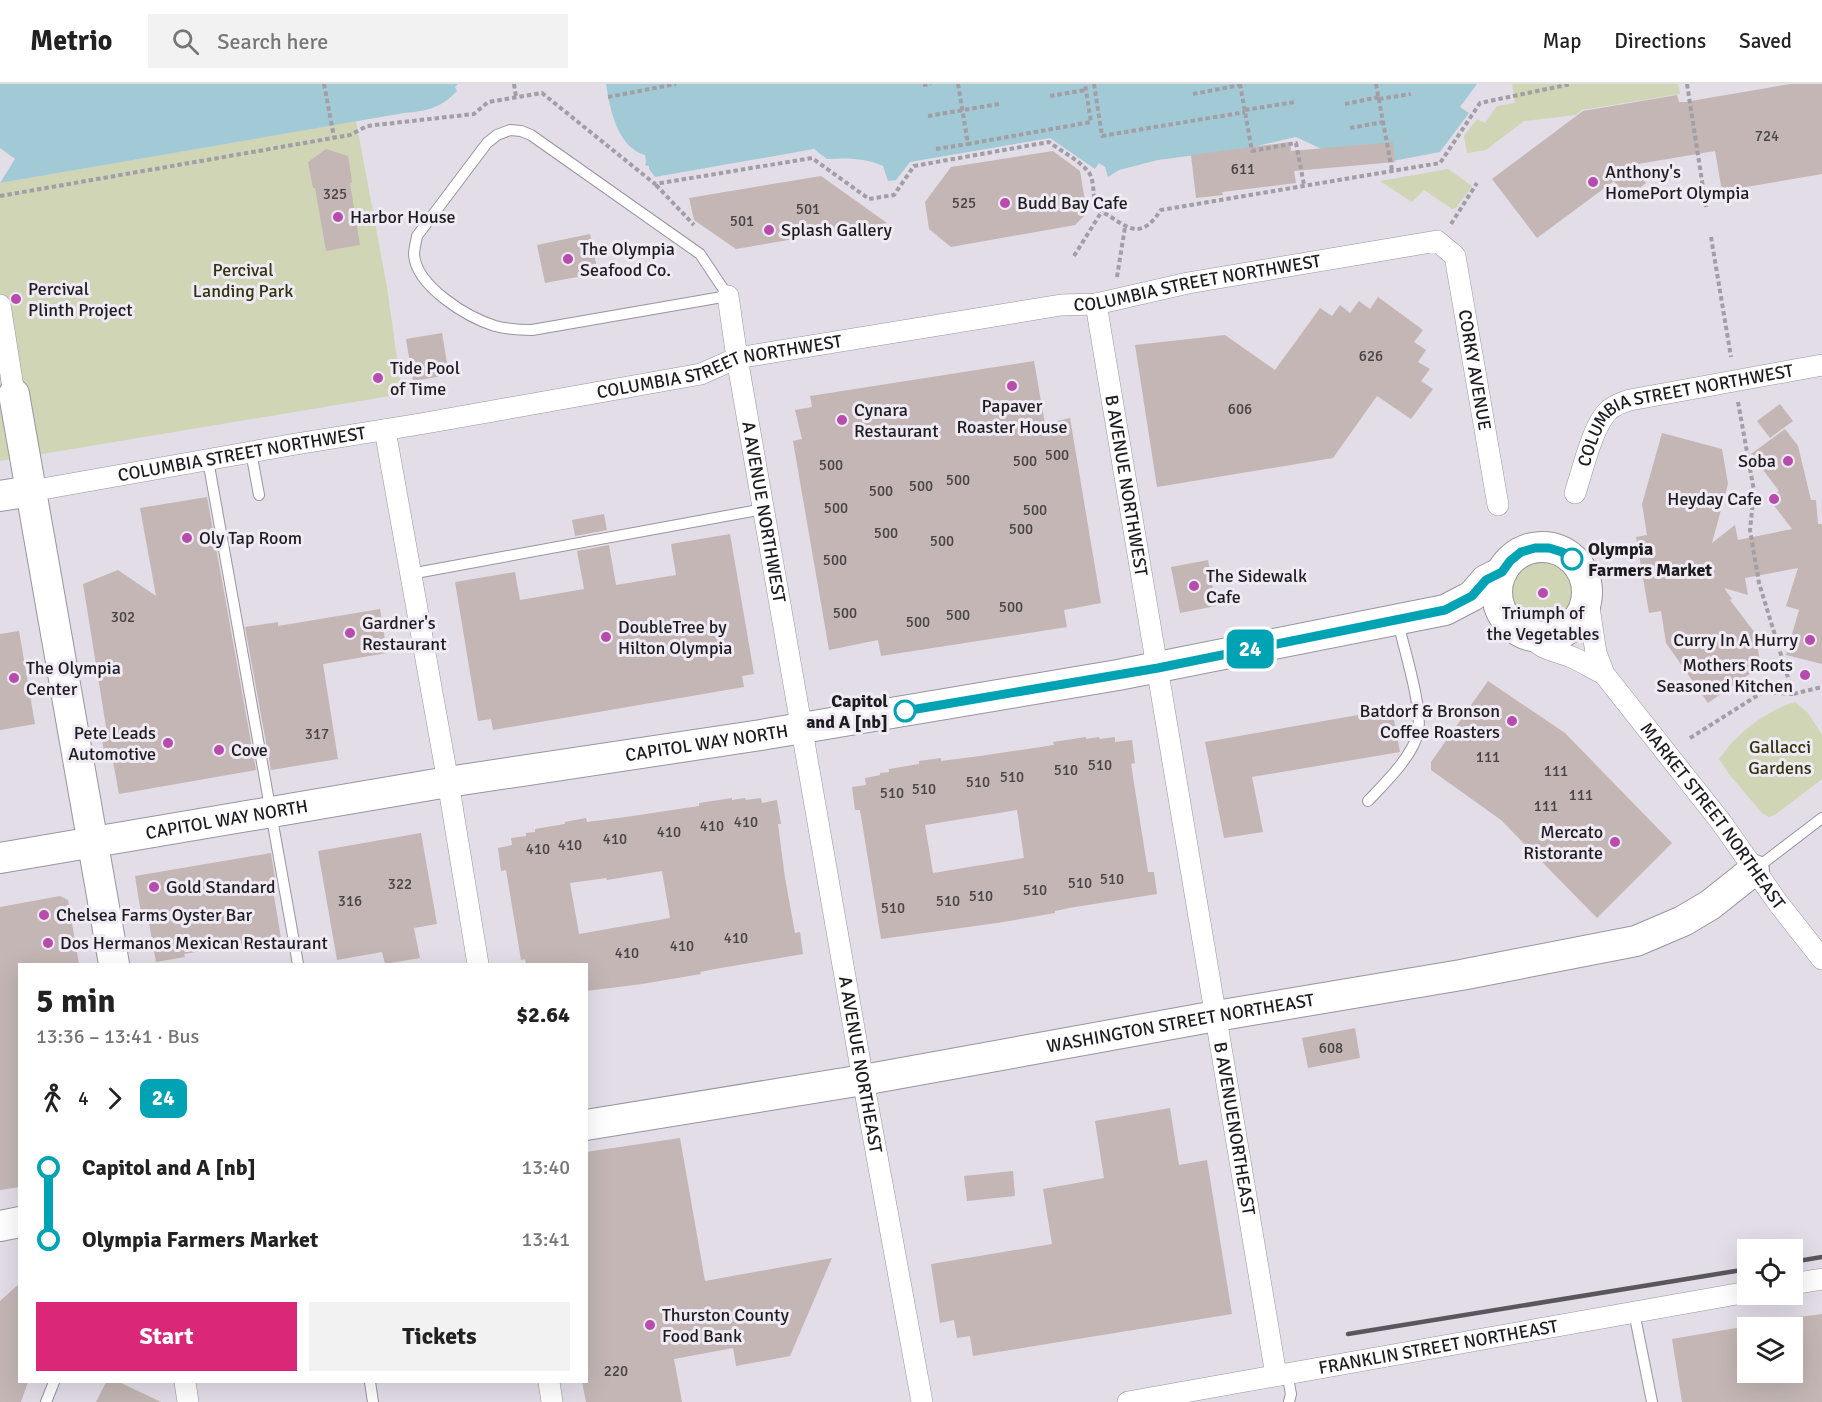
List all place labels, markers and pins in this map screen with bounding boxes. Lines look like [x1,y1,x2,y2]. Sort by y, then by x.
place label: Anthony's HomePort Olympia [1605,161,1749,204]
marker: Anthony's HomePort Olympia [1586,175,1600,189]
place label: Budd Bay Cafe [1017,192,1128,214]
marker: Budd Bay Cafe [998,196,1012,210]
place label: Harbor House [350,206,456,228]
marker: Harbor House [331,210,345,224]
place label: Splash Gallery [781,219,893,241]
marker: Splash Gallery [762,223,776,237]
place label: The Olympia Seafood Co. [580,238,675,281]
marker: The Olympia Seafood Co. [561,252,575,266]
place label: Percival Plinth Project [28,278,133,321]
marker: Percival Plinth Project [9,292,23,306]
place label: Tide Pool of Time [390,357,460,400]
marker: Tide Pool of Time [371,371,385,385]
marker: Papaver Roaster House [1005,379,1019,393]
place label: Papaver Roaster House [957,395,1067,438]
place label: Cynara Restaurant [854,399,938,442]
marker: Cynara Restaurant [835,413,849,427]
place label: Soba [1738,450,1776,472]
marker: Soba [1781,454,1795,468]
place label: Heyday Cafe [1667,488,1762,510]
marker: Heyday Cafe [1767,492,1781,506]
place label: Oly Tap Room [199,527,302,549]
marker: Oly Tap Room [180,531,194,545]
place label: Olympia Farmers Market [1588,538,1712,581]
marker: Olympia Farmers Market [1561,548,1583,570]
place label: The Sidewalk Cafe [1206,565,1307,608]
marker: The Sidewalk Cafe [1187,579,1201,593]
marker: Triumph of the Vegetables [1536,586,1550,600]
place label: Triumph of the Vegetables [1487,602,1600,645]
place label: Gardner's Restaurant [362,612,446,655]
place label: DoubleTree by Hilton Olympia [618,616,733,659]
marker: Gardner's Restaurant [343,626,357,640]
place label: Curry In A Hurry [1673,629,1799,651]
marker: DoubleTree by Hilton Olympia [599,630,613,644]
marker: Curry In A Hurry [1803,633,1817,647]
place label: Mothers Roots Seasoned Kitchen [1657,654,1793,697]
place label: The Olympia Center [26,657,121,700]
marker: Mothers Roots Seasoned Kitchen [1798,668,1812,682]
marker: The Olympia Center [7,671,21,685]
place label: Capitol and A [nb] [806,690,888,733]
marker: Capitol and A [nb] [894,700,916,722]
place label: Batdorf & Bronson Coffee Roasters [1360,700,1500,743]
marker: Batdorf & Bronson Coffee Roasters [1505,714,1519,728]
place label: Pete Leads Automotive [68,722,156,765]
marker: Pete Leads Automotive [161,736,175,750]
place label: Cove [231,739,268,761]
marker: Cove [212,743,226,757]
place label: Mercato Ristorante [1523,821,1603,864]
marker: Mercato Ristorante [1608,835,1622,849]
place label: Gold Standard [166,876,276,898]
marker: Gold Standard [147,880,161,894]
place label: Chelsea Farms Oyster Bar [56,904,253,926]
marker: Chelsea Farms Oyster Bar [37,908,51,922]
place label: Dos Hermanos Mexican Restaurant [60,932,328,954]
marker: Dos Hermanos Mexican Restaurant [41,936,55,950]
place label: Thurston County Food Bank [662,1304,789,1347]
marker: Thurston County Food Bank [643,1318,657,1332]

